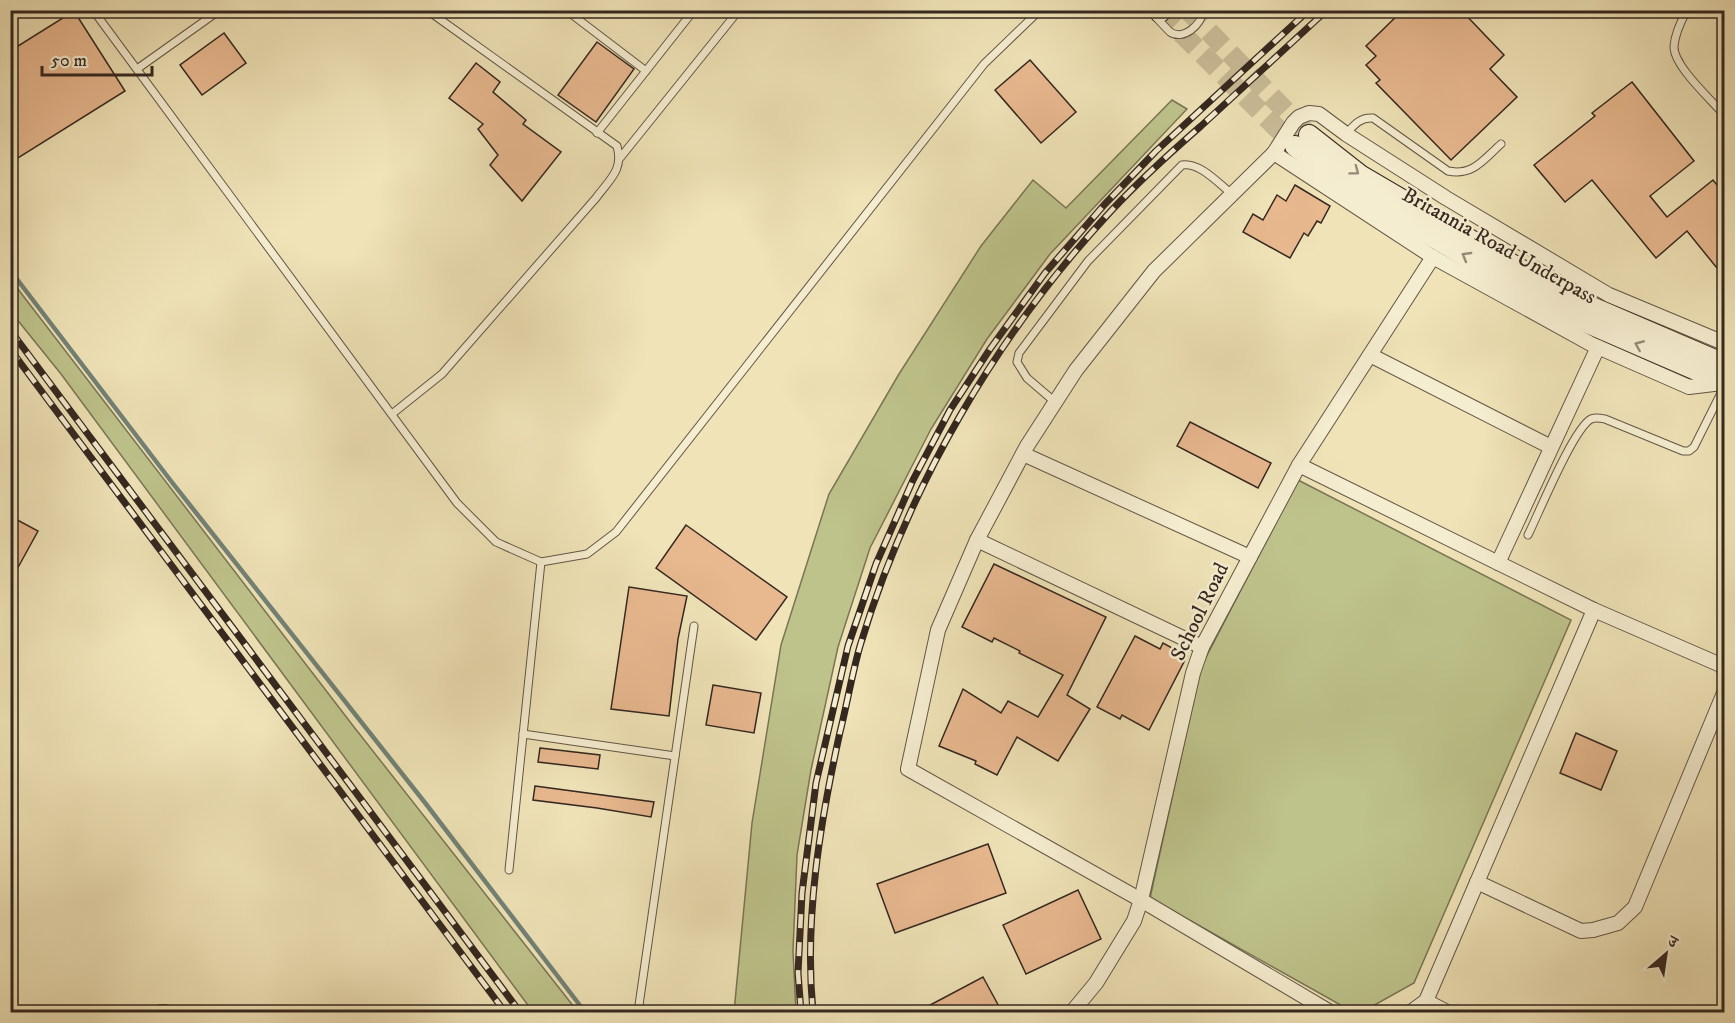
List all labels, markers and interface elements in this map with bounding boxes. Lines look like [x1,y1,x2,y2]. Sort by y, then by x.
scale bar [42,39,152,77]
text: 50 m [51,50,87,72]
one-way arrow [1348,163,1359,174]
street label: Britannia Road Underpass [1397,182,1601,310]
one-way arrow [1462,252,1472,264]
one-way arrow [1635,340,1646,352]
street label: School Road [1165,558,1235,665]
north arrow [1636,924,1696,984]
text: उ [1663,931,1683,953]

